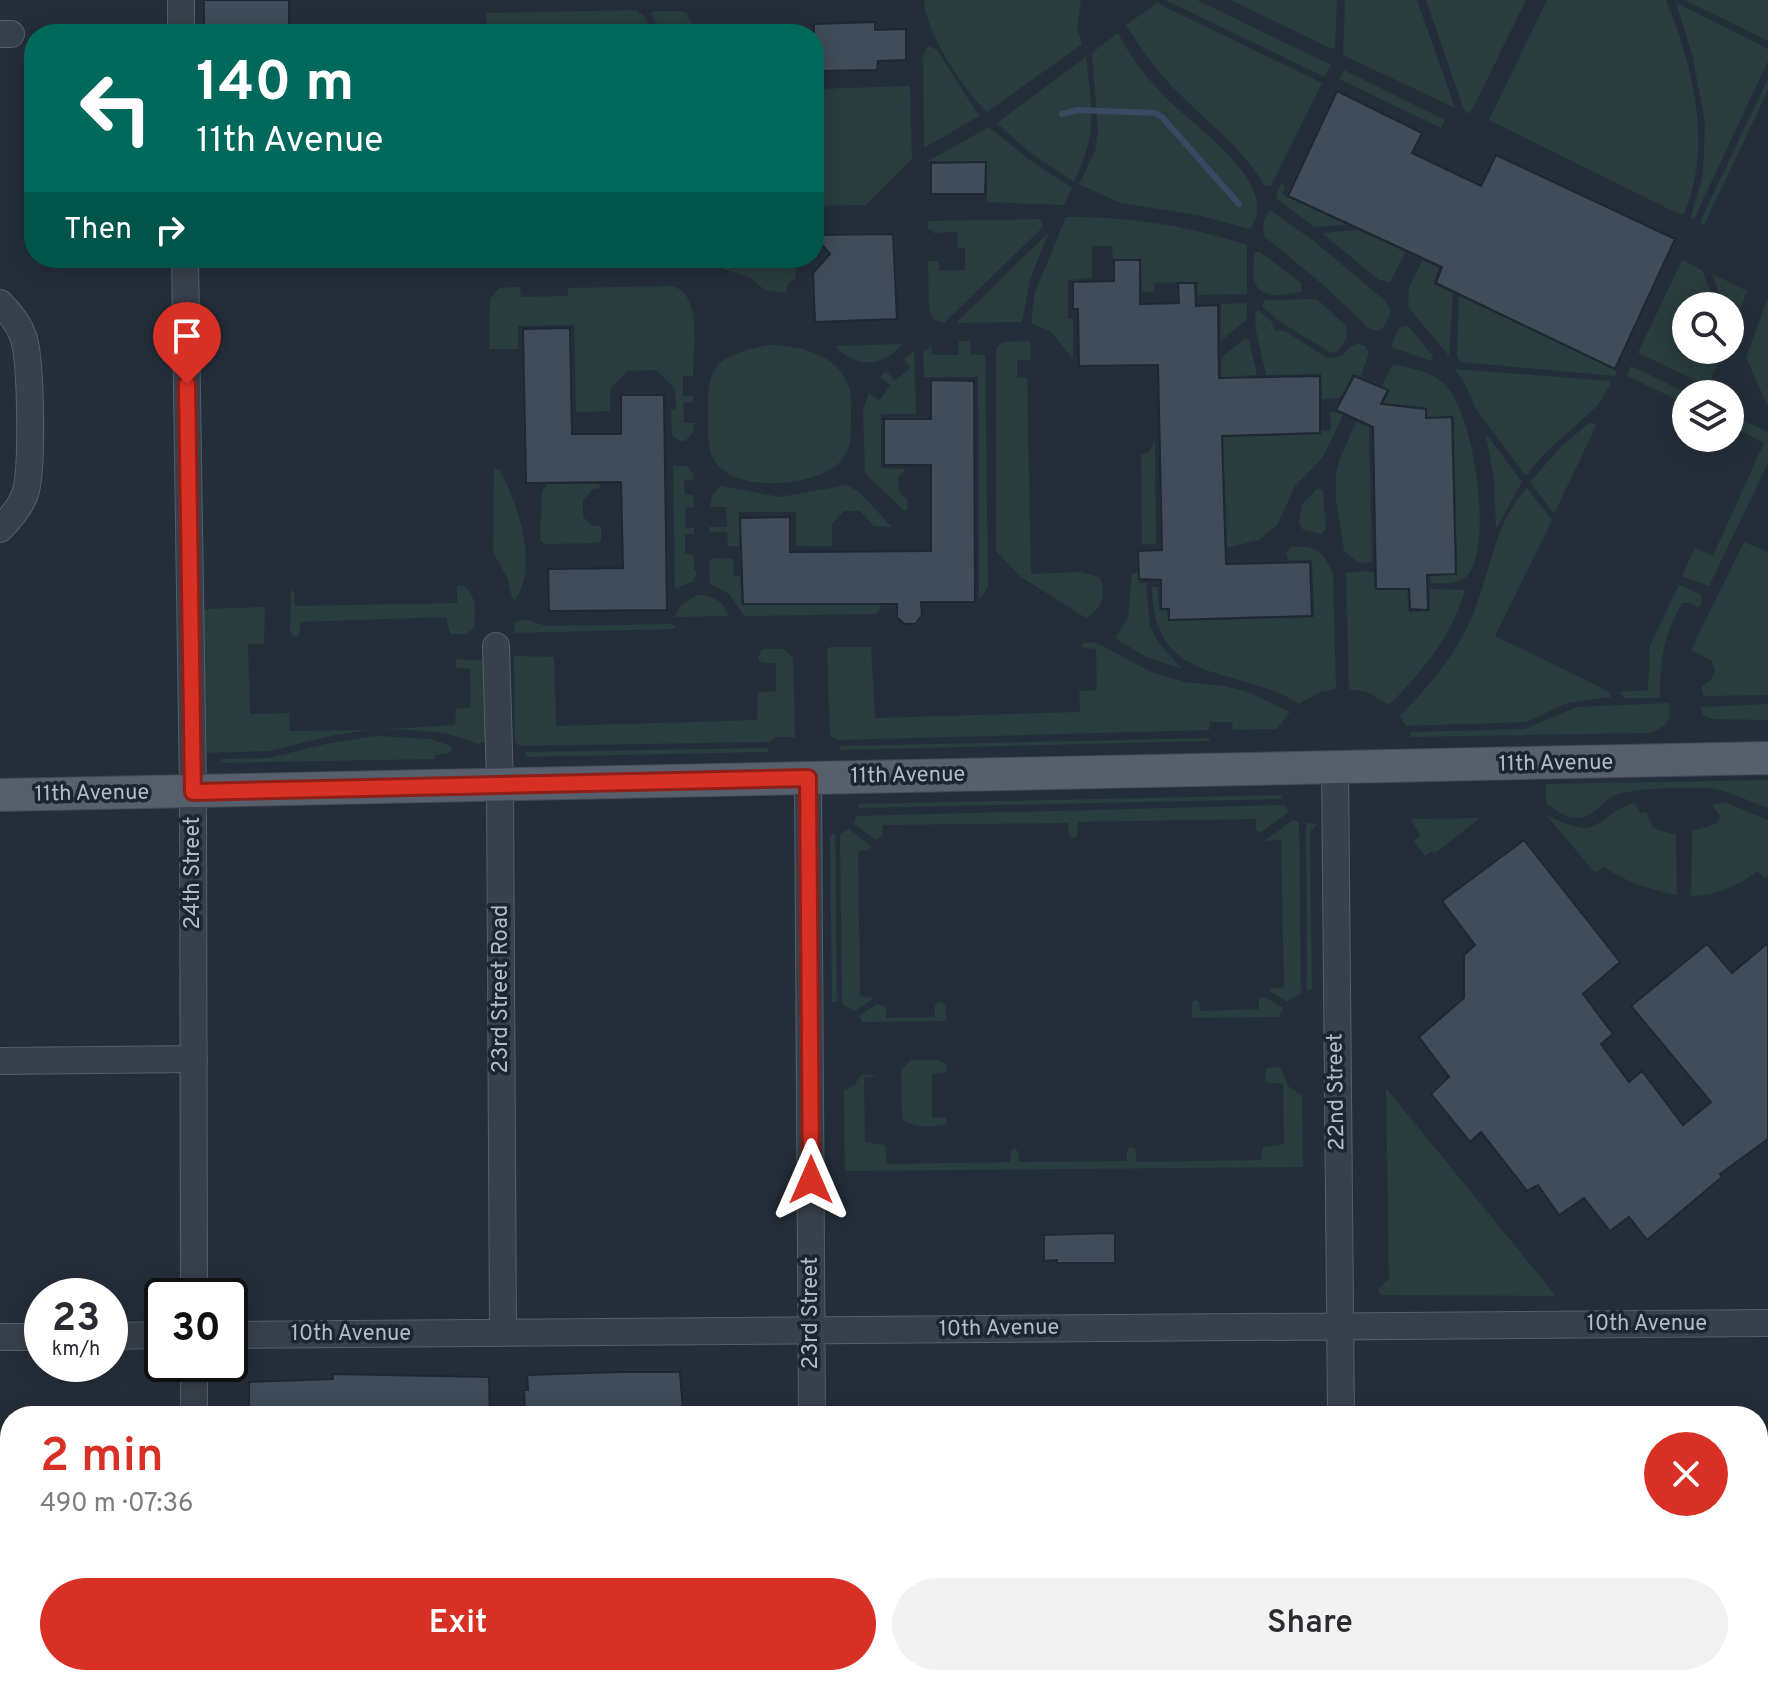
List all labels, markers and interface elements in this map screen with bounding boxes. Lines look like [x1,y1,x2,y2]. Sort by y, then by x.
text: 140 m [196,50,354,120]
icon: left [64,56,168,160]
text: 11th Avenue [196,119,383,165]
icon: right [148,208,192,252]
text: Then [64,212,132,249]
map controls [1672,292,1744,452]
button: search [1672,292,1744,364]
pin [153,302,221,384]
icon: arrive [165,314,209,358]
button: layers [1672,380,1744,452]
street label: 11th Avenue [1499,750,1613,778]
street label: 11th Avenue [851,762,965,790]
street label: 11th Avenue [35,780,149,808]
street label: 24th Street [180,817,207,929]
street label: 23rd Street Road [488,905,515,1073]
street label: 22nd Street [1322,1033,1352,1151]
position arrow [769,1138,853,1222]
street label: 23rd Street [798,1257,825,1369]
speed limit sign: 30 [144,1278,248,1382]
text: 23 [52,1295,100,1345]
street label: 10th Avenue [1587,1311,1707,1338]
street label: 10th Avenue [939,1314,1059,1344]
street label: 10th Avenue [291,1321,411,1348]
text: km/h [52,1337,100,1363]
text: 2 min [40,1428,164,1488]
button: close [1644,1432,1728,1516]
text: 490 m · 07:36 [40,1488,194,1521]
button: Exit [40,1578,876,1670]
button: Share [892,1578,1728,1670]

